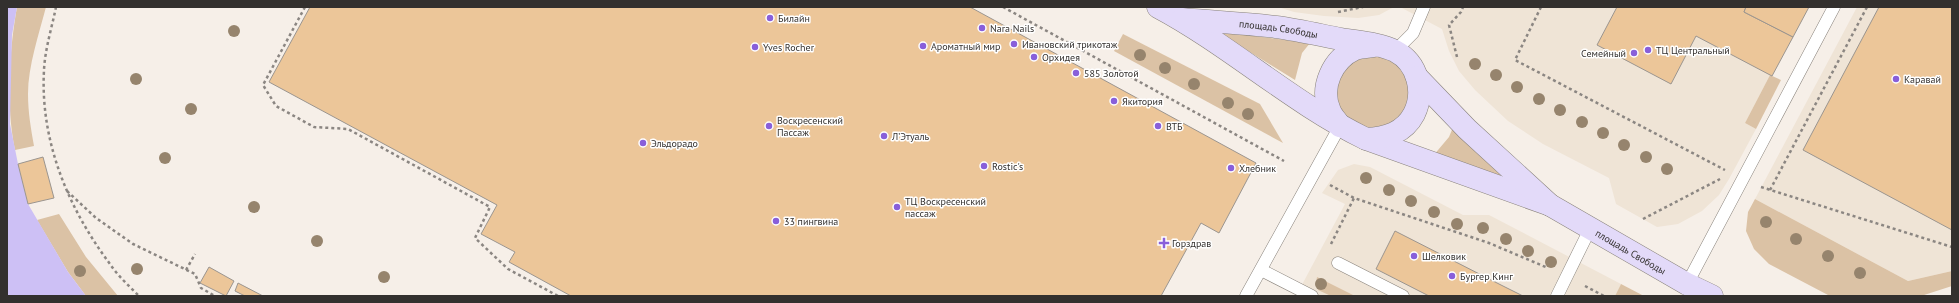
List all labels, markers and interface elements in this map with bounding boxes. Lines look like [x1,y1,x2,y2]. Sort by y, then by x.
place label: Билайн [778,12,810,25]
marker: Билайн [765,13,775,23]
street label: площадь Свободы [1239,17,1319,41]
place label: Nara Nails [990,22,1034,35]
marker: Nara Nails [977,23,987,33]
place label: Ивановский трикотаж [1022,38,1118,51]
marker: Ивановский трикотаж [1009,39,1019,49]
place label: Ароматный мир [931,40,1000,53]
place label: Yves Rocher [763,41,815,54]
marker: Ароматный мир [918,41,928,51]
marker: Yves Rocher [750,42,760,52]
place label: ТЦ Центральный [1656,44,1730,57]
marker: ТЦ Центральный [1643,45,1653,55]
place label: Семейный [1581,47,1626,60]
marker: Семейный [1629,48,1639,58]
place label: Орхидея [1042,51,1080,64]
marker: Орхидея [1029,52,1039,62]
place label: 585 Золотой [1084,67,1139,80]
marker: 585 Золотой [1071,68,1081,78]
place label: Каравай [1904,73,1941,86]
marker: Каравай [1891,74,1901,84]
place label: Якитория [1122,95,1163,108]
marker: Якитория [1109,96,1119,106]
place label: Воскресенский Пассаж [777,114,843,139]
place label: ВТБ [1166,120,1183,133]
marker: Воскресенский Пассаж [764,121,774,131]
marker: ВТБ [1153,121,1163,131]
place label: Л’Этуаль [891,130,930,143]
marker: Л’Этуаль [879,131,889,141]
place label: Эльдорадо [651,137,698,150]
marker: Эльдорадо [638,138,648,148]
place label: Rostic's [992,160,1023,173]
marker: Rostic's [979,161,989,171]
place label: Хлебник [1239,162,1276,175]
marker: Хлебник [1226,163,1236,173]
place label: ТЦ Воскресенский пассаж [905,195,986,220]
marker: ТЦ Воскресенский пассаж [892,202,902,212]
place label: 33 пингвина [784,215,838,228]
marker: 33 пингвина [771,216,781,226]
street label: площадь Свободы [1593,227,1668,278]
place label: Горздрав [1172,237,1211,250]
marker: Горздрав [1159,238,1169,248]
place label: Шелковик [1422,250,1466,263]
marker: Шелковик [1409,251,1419,261]
place label: Бургер Кинг [1460,270,1513,283]
marker: Бургер Кинг [1447,271,1457,281]

